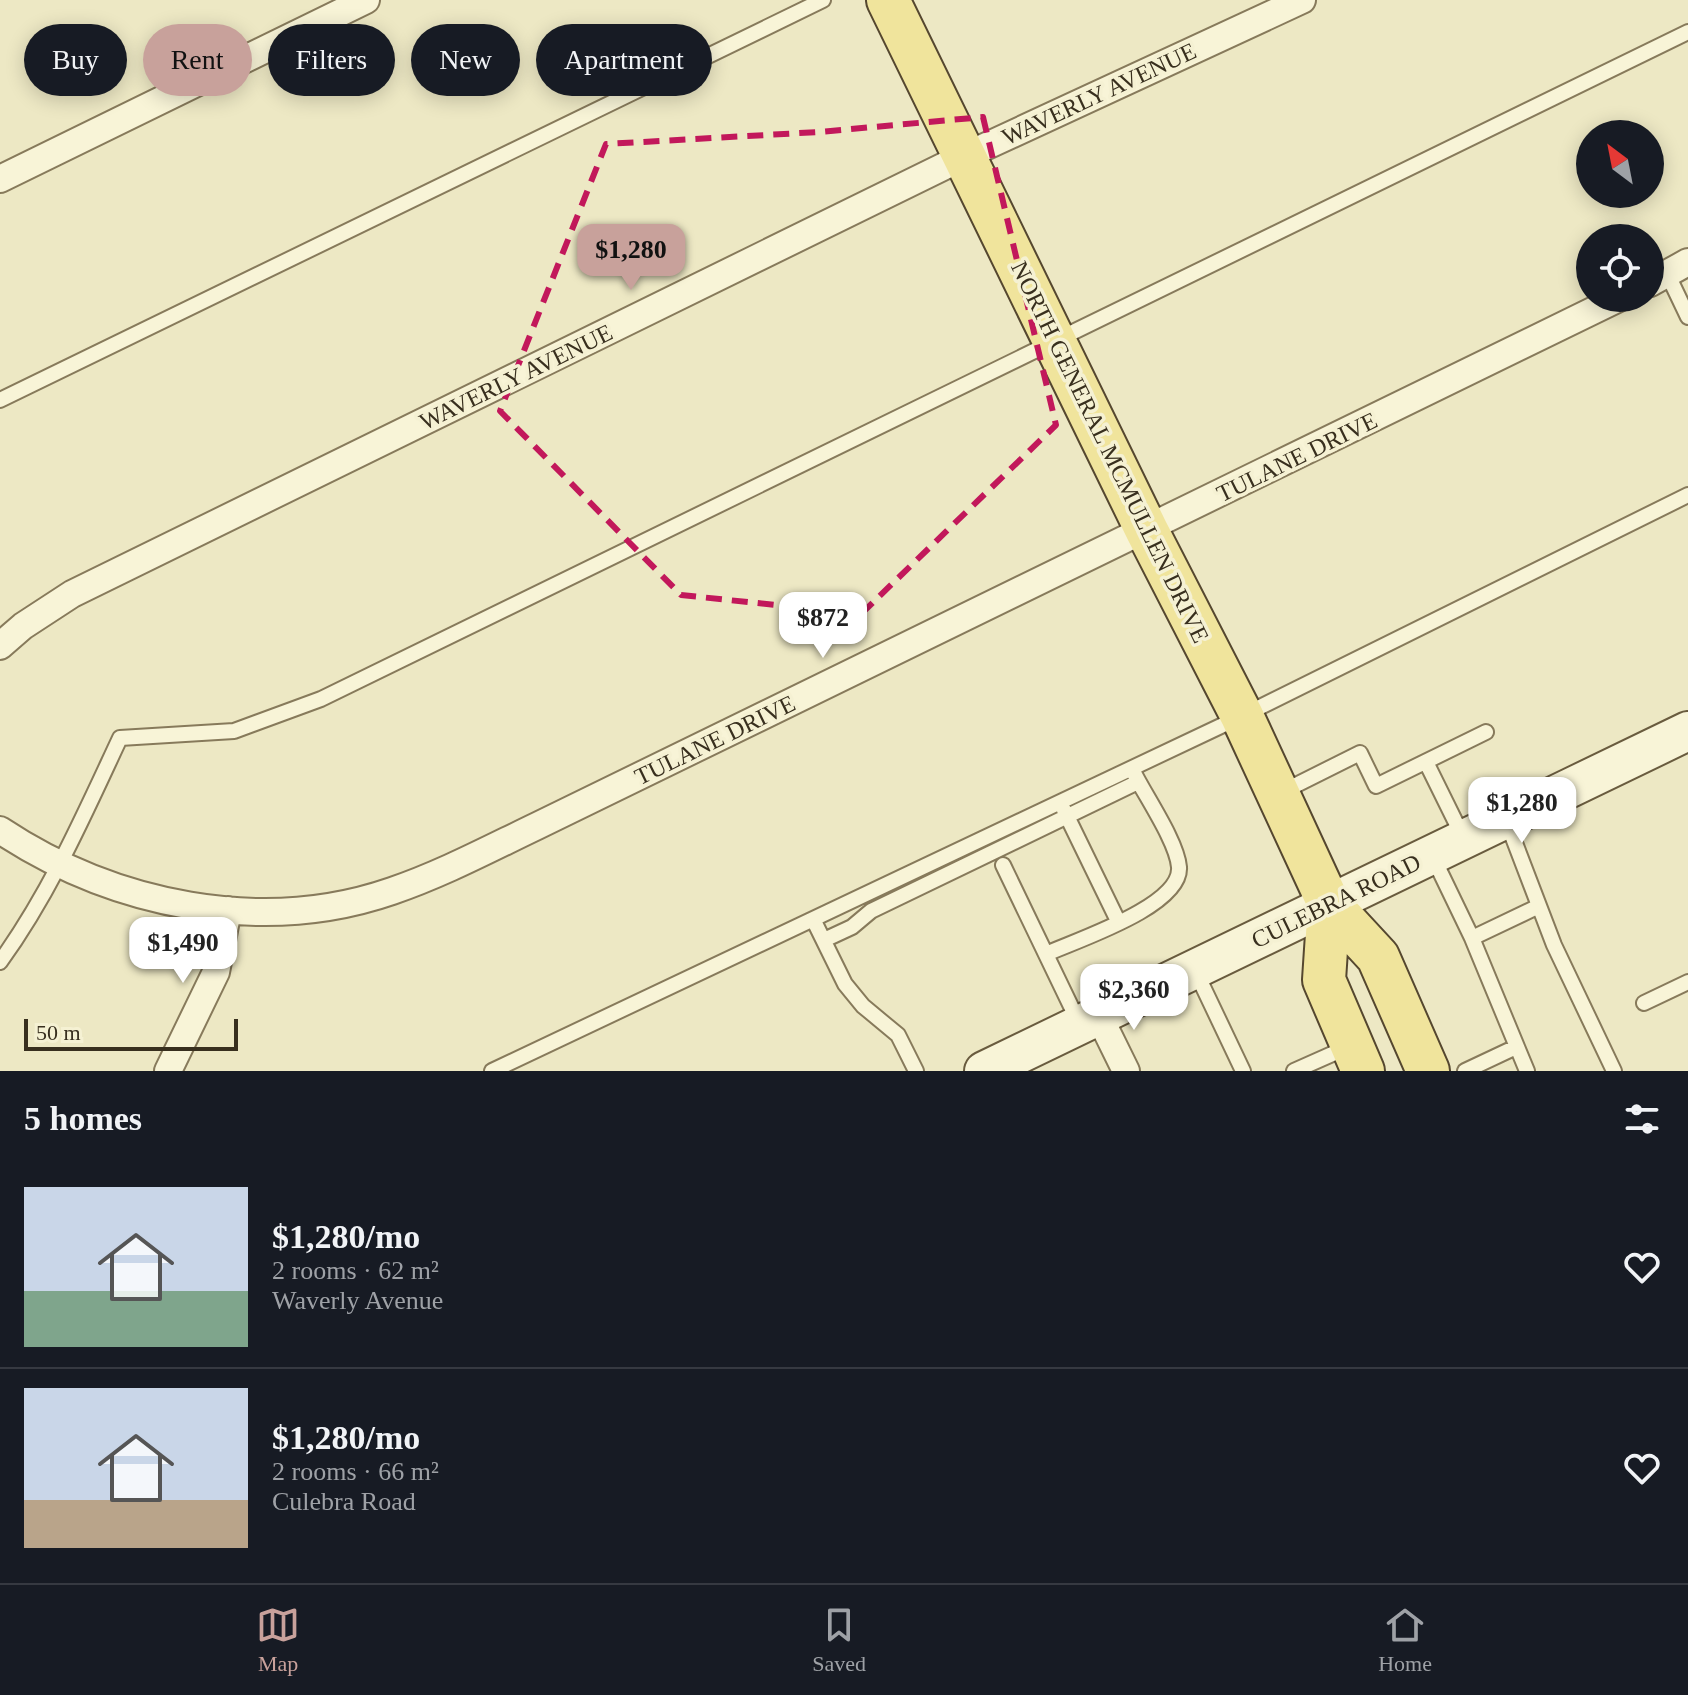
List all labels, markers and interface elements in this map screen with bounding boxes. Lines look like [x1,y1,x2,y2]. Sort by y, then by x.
chip: Buy [24,24,127,96]
chip: Rent [143,24,252,96]
chip: Filters [268,24,395,96]
chip: New [411,24,520,96]
chip: Apartment [536,24,712,96]
street label: WAVERLY AVENUE [998,38,1200,150]
north arrow [1576,120,1664,208]
map controls [1576,120,1664,312]
pin: $1,280 [566,224,696,292]
button: locate [1576,224,1664,312]
text: $1,280 [595,235,667,264]
street label: NORTH GENERAL MCMULLEN DRIVE [1006,257,1214,647]
street label: WAVERLY AVENUE [415,319,617,435]
street label: TULANE DRIVE [1213,407,1381,507]
pin: $872 [776,592,870,660]
text: $872 [797,603,849,632]
street label: TULANE DRIVE [631,690,799,790]
pin: $1,280 [1457,777,1587,845]
text: $1,280 [1486,788,1558,817]
street label: CULEBRA ROAD [1247,849,1425,953]
pin: $1,490 [118,917,248,985]
text: $1,490 [147,928,219,957]
pin: $2,360 [1069,964,1199,1032]
text: $2,360 [1098,975,1170,1004]
scale bar [24,1015,238,1051]
text: 50 m [36,1020,81,1045]
icon: filters [1620,1097,1664,1141]
text: 5 homes [24,1100,142,1137]
text: $1,280/mo [272,1218,420,1255]
icon: home [88,1219,184,1315]
icon: heart [1620,1245,1664,1289]
text: 2 rooms · 62 m² [272,1256,439,1285]
text: Waverly Avenue [272,1286,443,1315]
text: $1,280/mo [272,1419,420,1456]
icon: home [88,1420,184,1516]
icon: heart [1620,1446,1664,1490]
text: 2 rooms · 66 m² [272,1457,439,1486]
text: Culebra Road [272,1487,416,1516]
tab: Map [256,1603,300,1677]
tab: Saved [812,1603,866,1677]
tab: Home [1378,1603,1432,1677]

